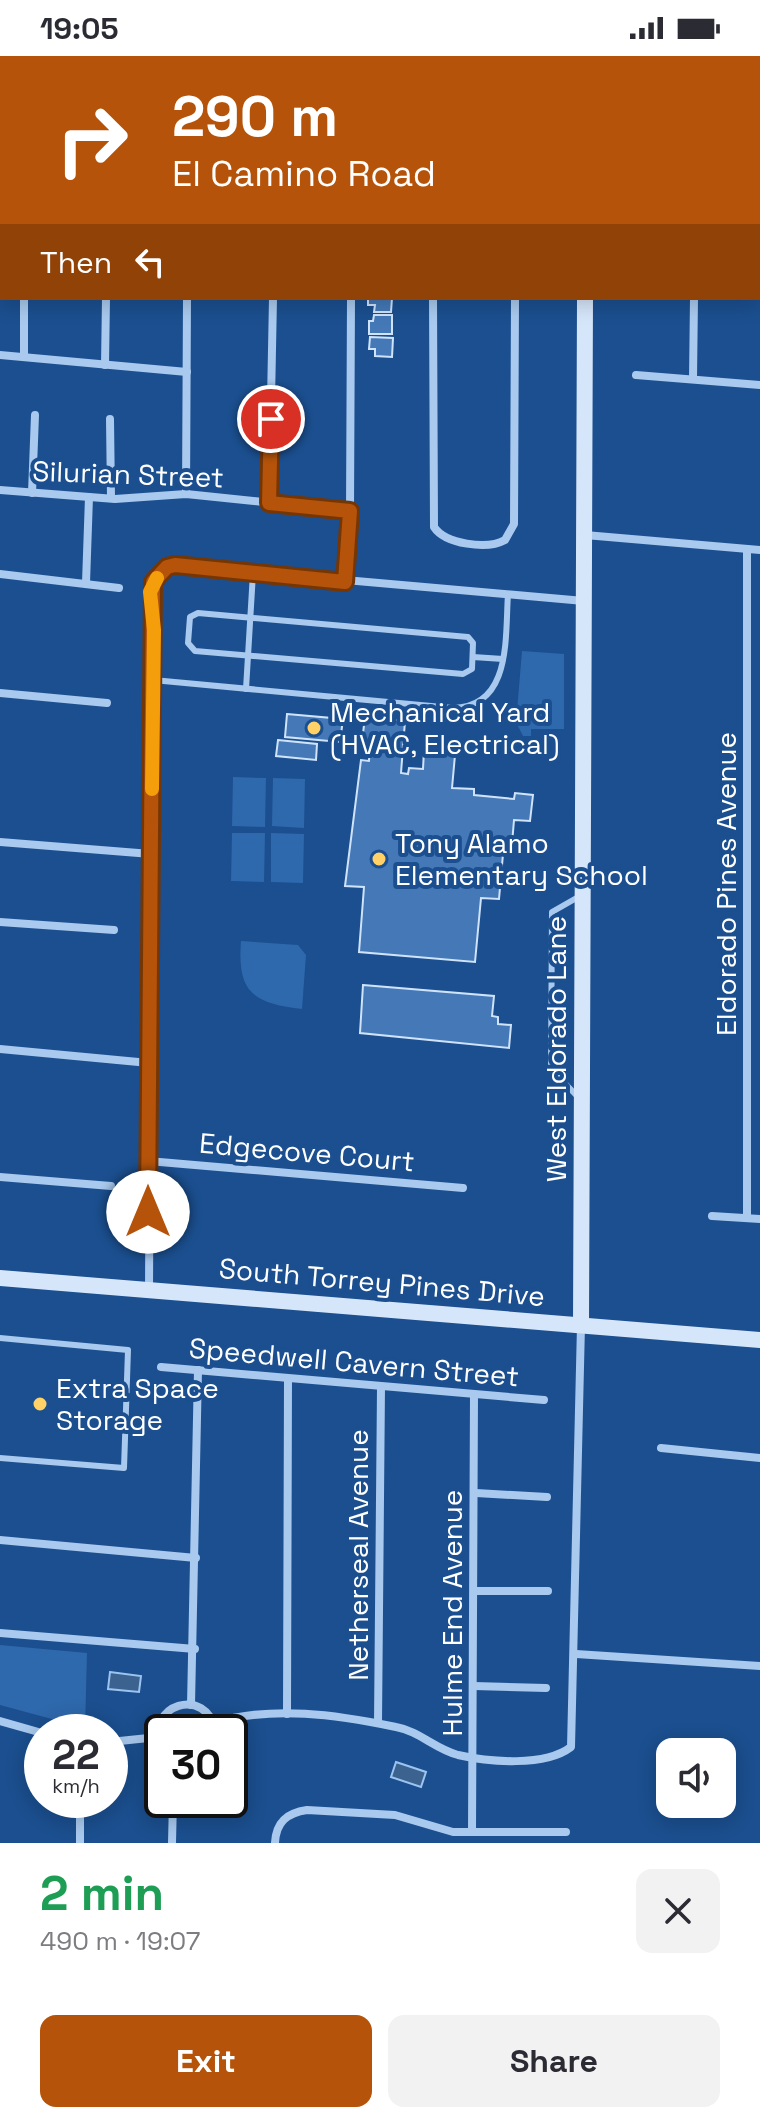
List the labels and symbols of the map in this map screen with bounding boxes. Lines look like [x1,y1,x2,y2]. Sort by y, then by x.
pin [237,385,305,453]
street label: Silurian Street [32,453,224,495]
place label: Mechanical Yard (HVAC, Electrical) [330,694,559,762]
marker: Mechanical Yard (HVAC, Electrical) [305,719,323,737]
street label: Eldorado Pines Avenue [708,732,744,1036]
place label: Tony Alamo Elementary School [395,825,648,893]
marker: Tony Alamo Elementary School [370,850,388,868]
street label: West Eldorado Lane [538,916,574,1182]
street label: Edgecove Court [198,1125,416,1179]
position arrow [106,1170,190,1254]
street label: South Torrey Pines Drive [218,1250,546,1314]
street label: Speedwell Cavern Street [188,1330,520,1394]
place label: Extra Space Storage [56,1370,219,1438]
marker: Extra Space Storage [31,1395,49,1413]
street label: Netherseal Avenue [340,1429,376,1681]
street label: Hulme End Avenue [434,1490,470,1736]
speed limit sign: 30 [144,1714,248,1818]

